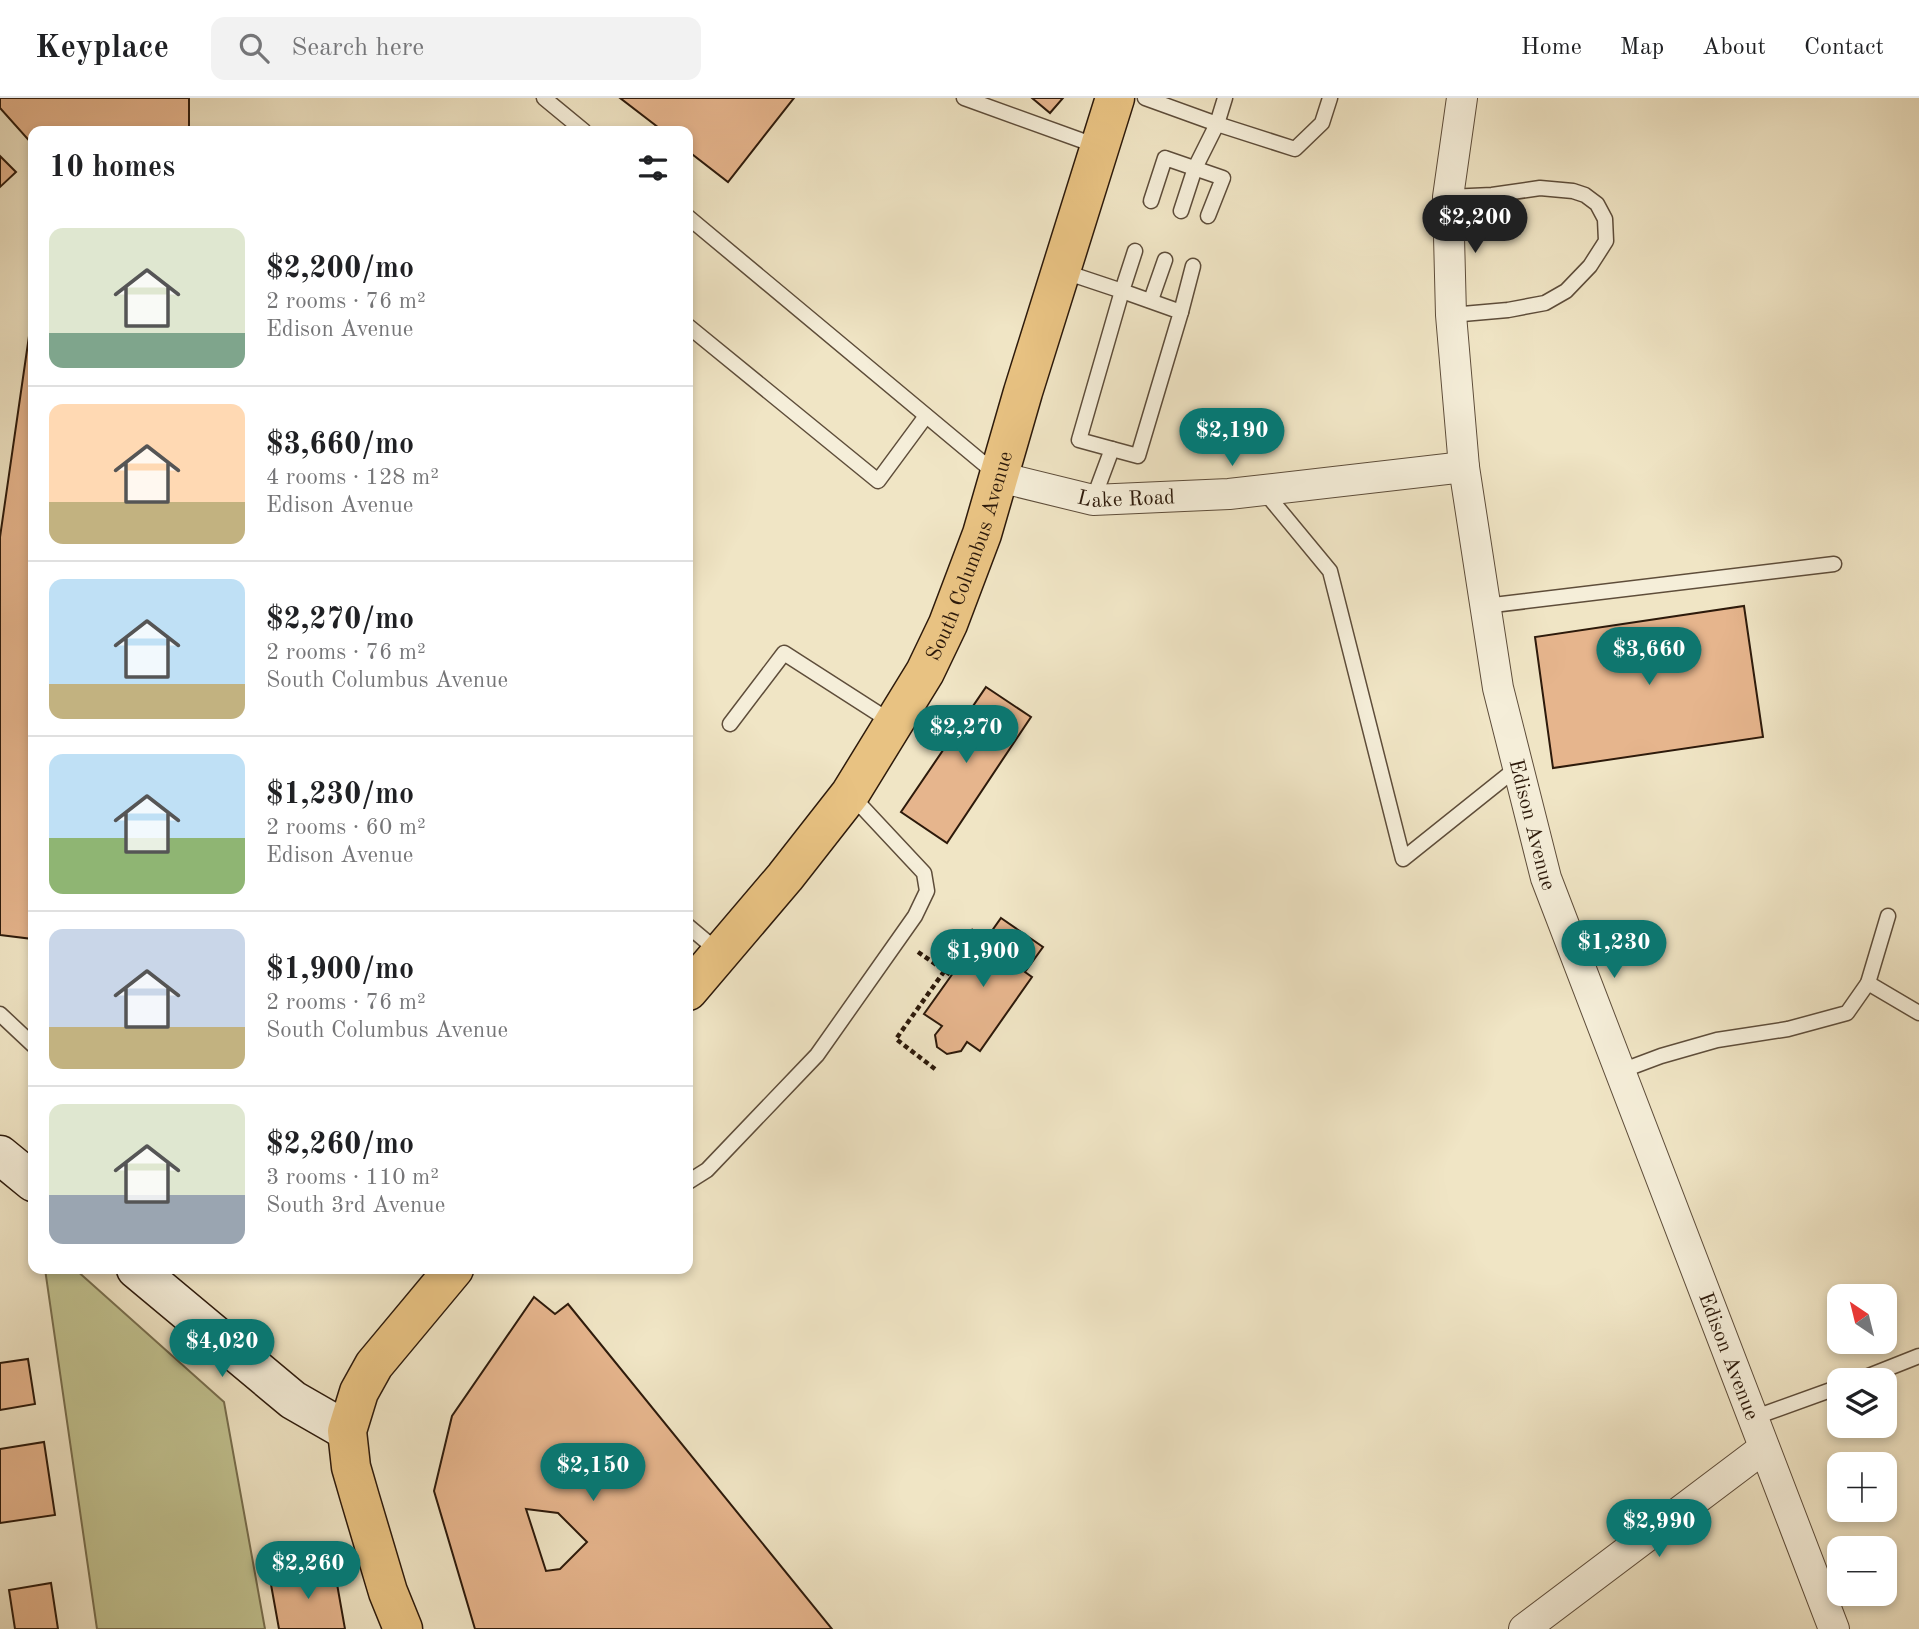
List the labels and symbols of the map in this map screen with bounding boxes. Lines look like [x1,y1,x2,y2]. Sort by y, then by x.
pin: $2,200 [1418,195,1532,255]
pin: $2,190 [1175,408,1289,468]
street label: South Columbus Avenue [923,449,1017,664]
street label: Lake Road [1075,487,1176,512]
pin: $3,660 [1592,628,1706,687]
pin: $2,270 [909,706,1023,765]
street label: Edison Avenue [1504,757,1559,894]
pin: $1,230 [1557,920,1671,980]
pin: $1,900 [926,930,1040,989]
north arrow [1827,1284,1897,1354]
street label: Edison Avenue [1694,1290,1762,1423]
pin: $4,020 [165,1320,279,1379]
pin: $2,150 [536,1444,650,1503]
pin: $2,990 [1602,1500,1716,1559]
pin: $2,260 [251,1542,365,1601]

